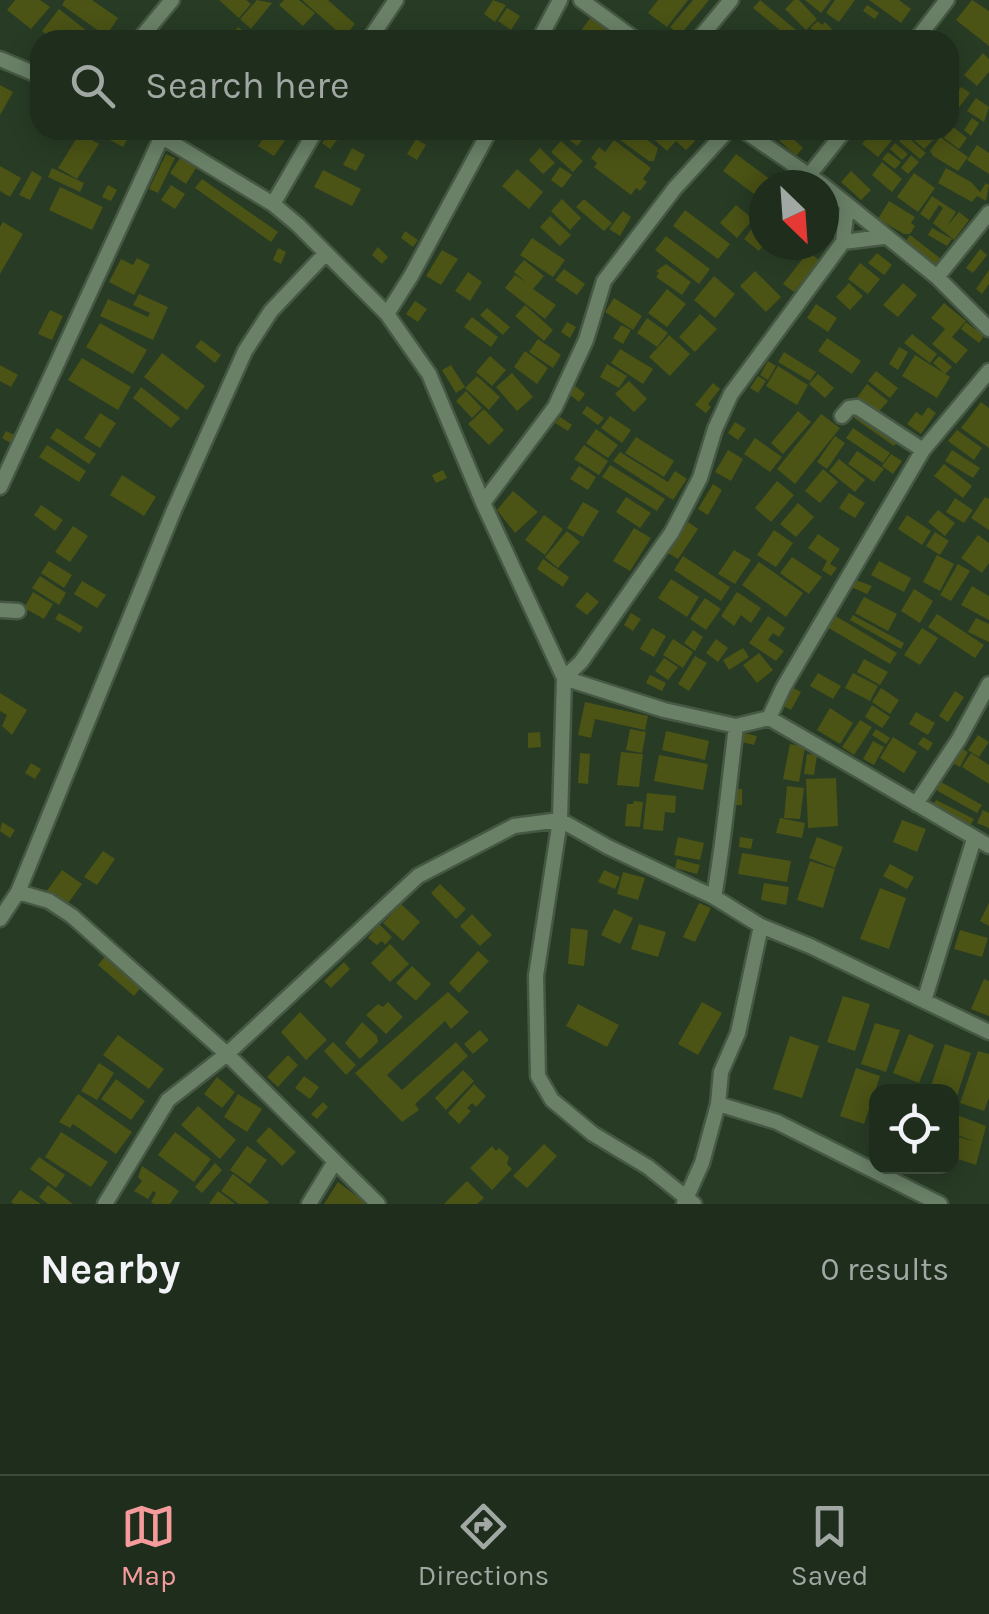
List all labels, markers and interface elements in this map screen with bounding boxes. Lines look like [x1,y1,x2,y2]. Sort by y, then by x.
search box [30,30,959,140]
icon: search [65,58,120,113]
text: Search here [145,63,349,108]
north arrow [749,170,839,260]
map controls [869,1084,959,1174]
button: locate [869,1084,959,1174]
text: Nearby [40,1244,180,1294]
text: 0 results [820,1251,949,1288]
tab: Map [121,1499,176,1592]
tab: Directions [418,1499,549,1592]
tab: Saved [791,1499,868,1592]

